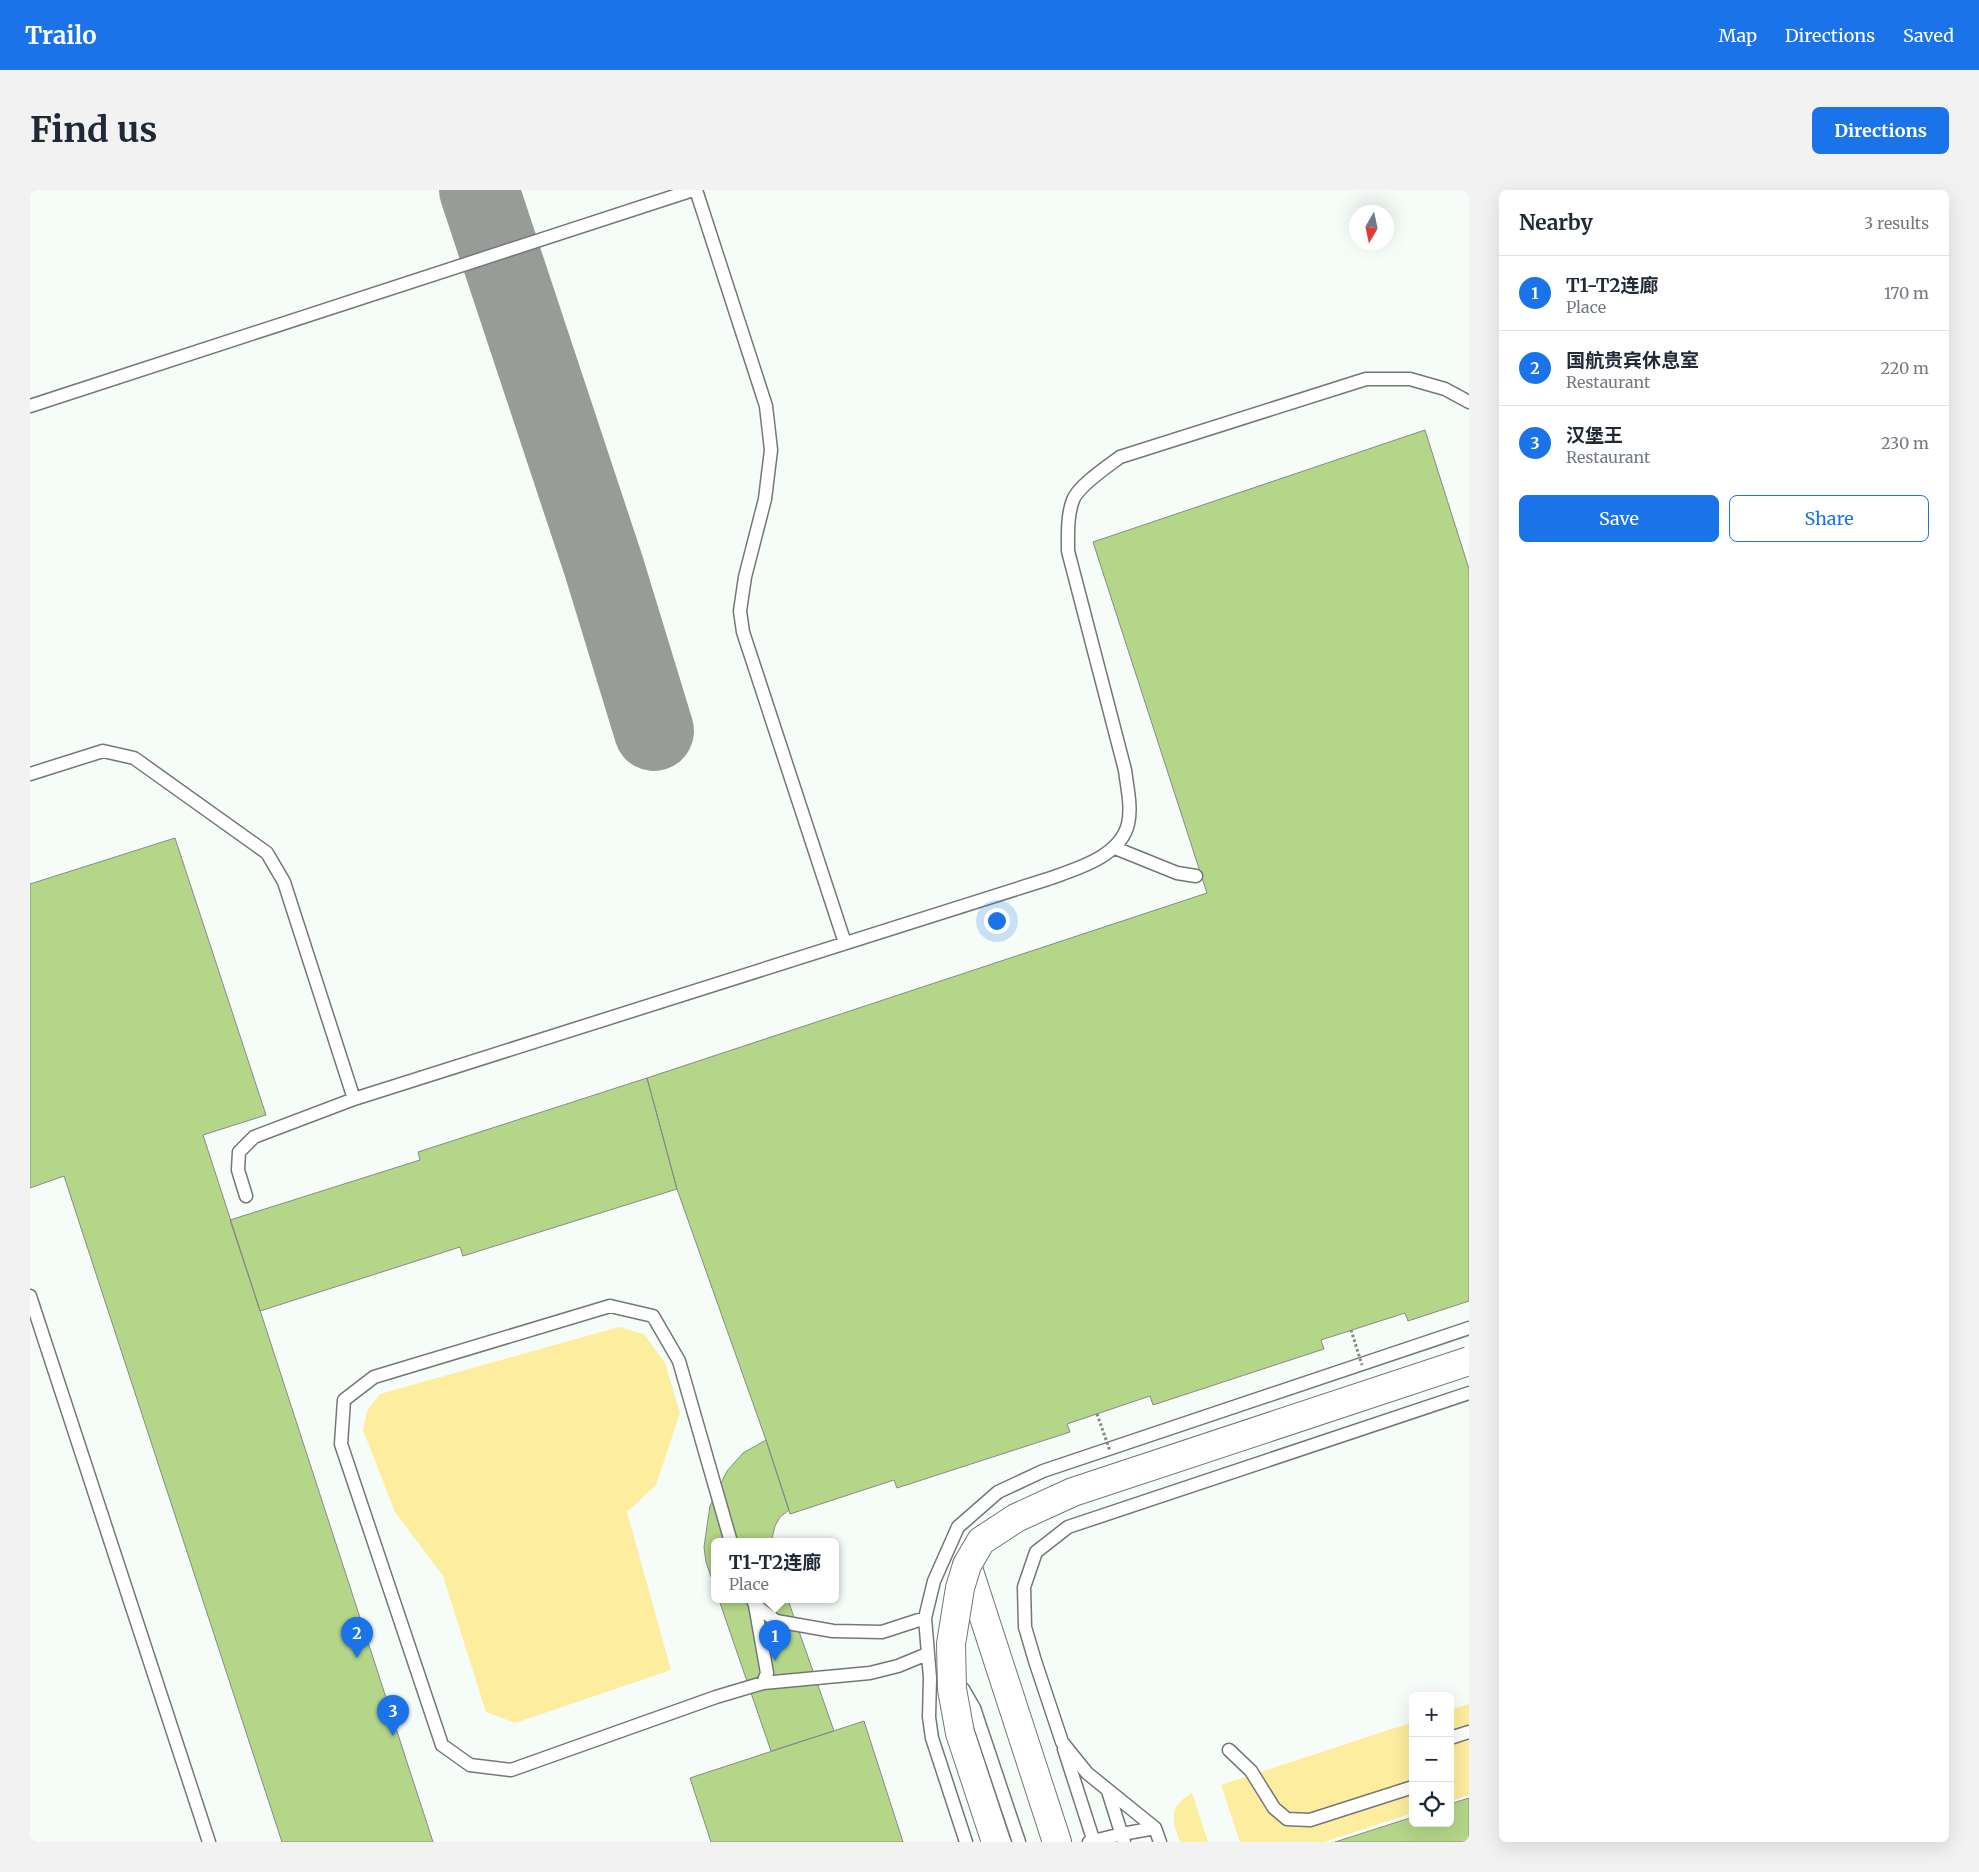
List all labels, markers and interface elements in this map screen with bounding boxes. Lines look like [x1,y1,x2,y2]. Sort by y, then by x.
text: Trailo [25,20,97,51]
text: Map [1719,24,1757,47]
text: Directions [1785,24,1875,47]
text: Saved [1903,24,1954,47]
button: Directions [1812,107,1949,154]
text: Find us [30,108,157,152]
north arrow [1349,205,1394,250]
text: Nearby [1519,209,1593,236]
text: 3 results [1864,213,1929,233]
text: T1-T2连廊 [1566,273,1659,297]
text: 1 [1531,283,1539,303]
text: 170 m [1884,283,1929,303]
text: Place [1566,297,1606,317]
text: 国航贵宾休息室 [1566,348,1699,372]
text: 2 [1530,358,1540,378]
text: 220 m [1881,358,1929,378]
text: Restaurant [1566,372,1650,392]
text: 汉堡王 [1566,423,1623,447]
text: 3 [1530,433,1540,453]
text: 230 m [1881,433,1929,453]
text: Restaurant [1566,447,1650,467]
button: Save [1519,495,1719,542]
button: Share [1729,495,1929,542]
your location [984,908,1010,934]
popup [711,1538,839,1603]
text: T1-T2连廊 [729,1550,821,1574]
text: Place [729,1574,769,1594]
pin: 2 [341,1617,373,1658]
pin: 1 [759,1620,791,1661]
map controls [1409,1692,1454,1827]
button: + [1409,1692,1454,1737]
pin: 3 [377,1695,409,1736]
button: − [1409,1737,1454,1782]
button: locate [1409,1782,1454,1827]

